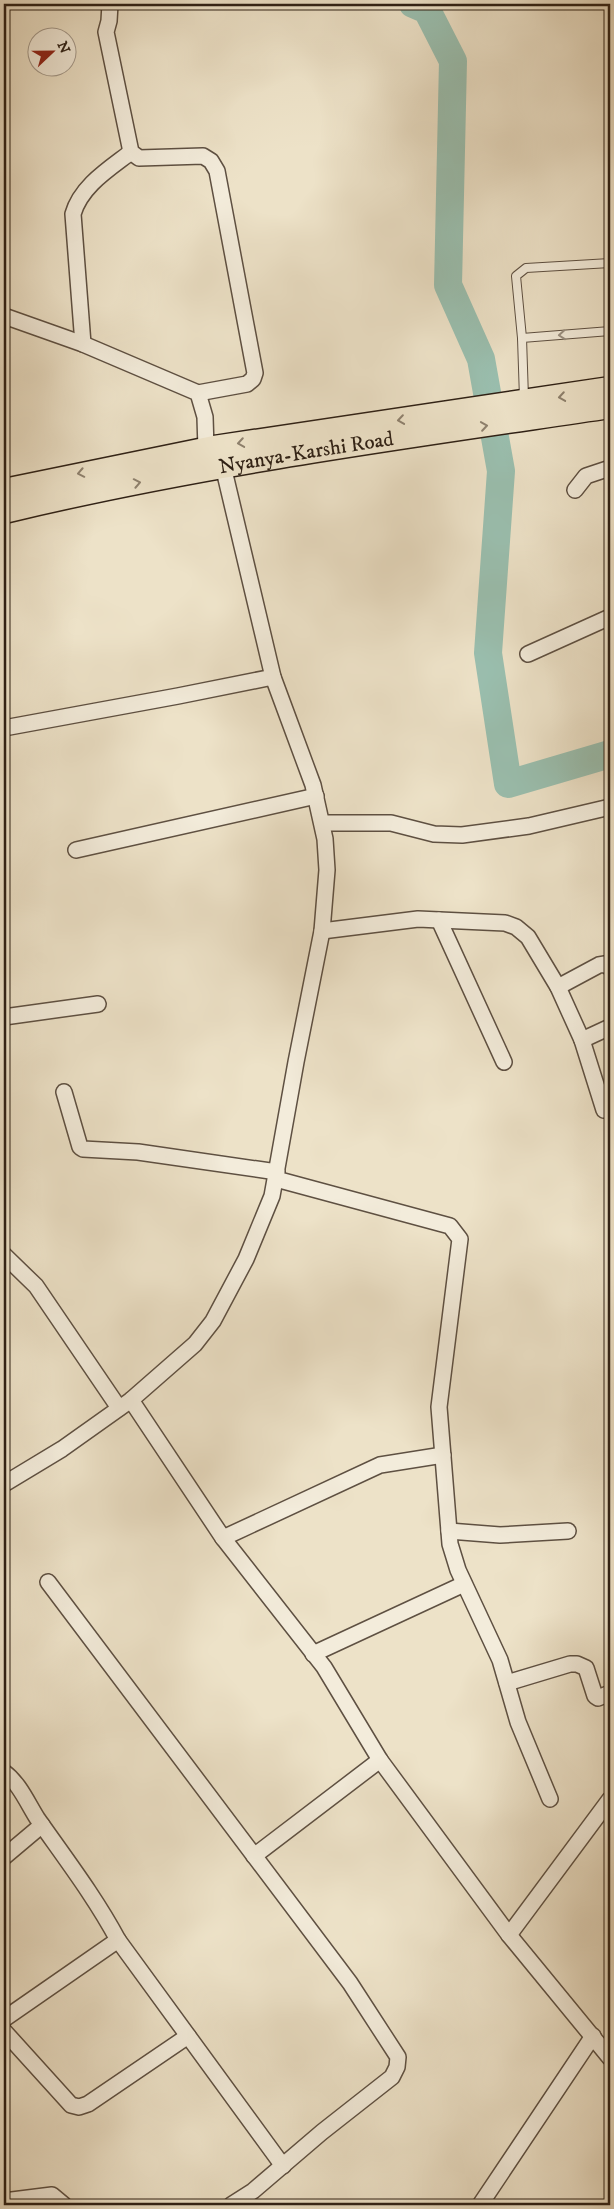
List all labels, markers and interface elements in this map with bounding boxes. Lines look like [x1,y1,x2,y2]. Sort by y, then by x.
north arrow [28,28,78,78]
text: N [53,39,74,57]
one-way arrow [557,329,565,340]
one-way arrow [558,391,566,402]
one-way arrow [397,414,406,424]
one-way arrow [480,421,488,432]
street label: Nyanya-Karshi Road [217,426,396,480]
one-way arrow [236,438,245,448]
one-way arrow [77,468,85,478]
one-way arrow [132,478,141,488]

